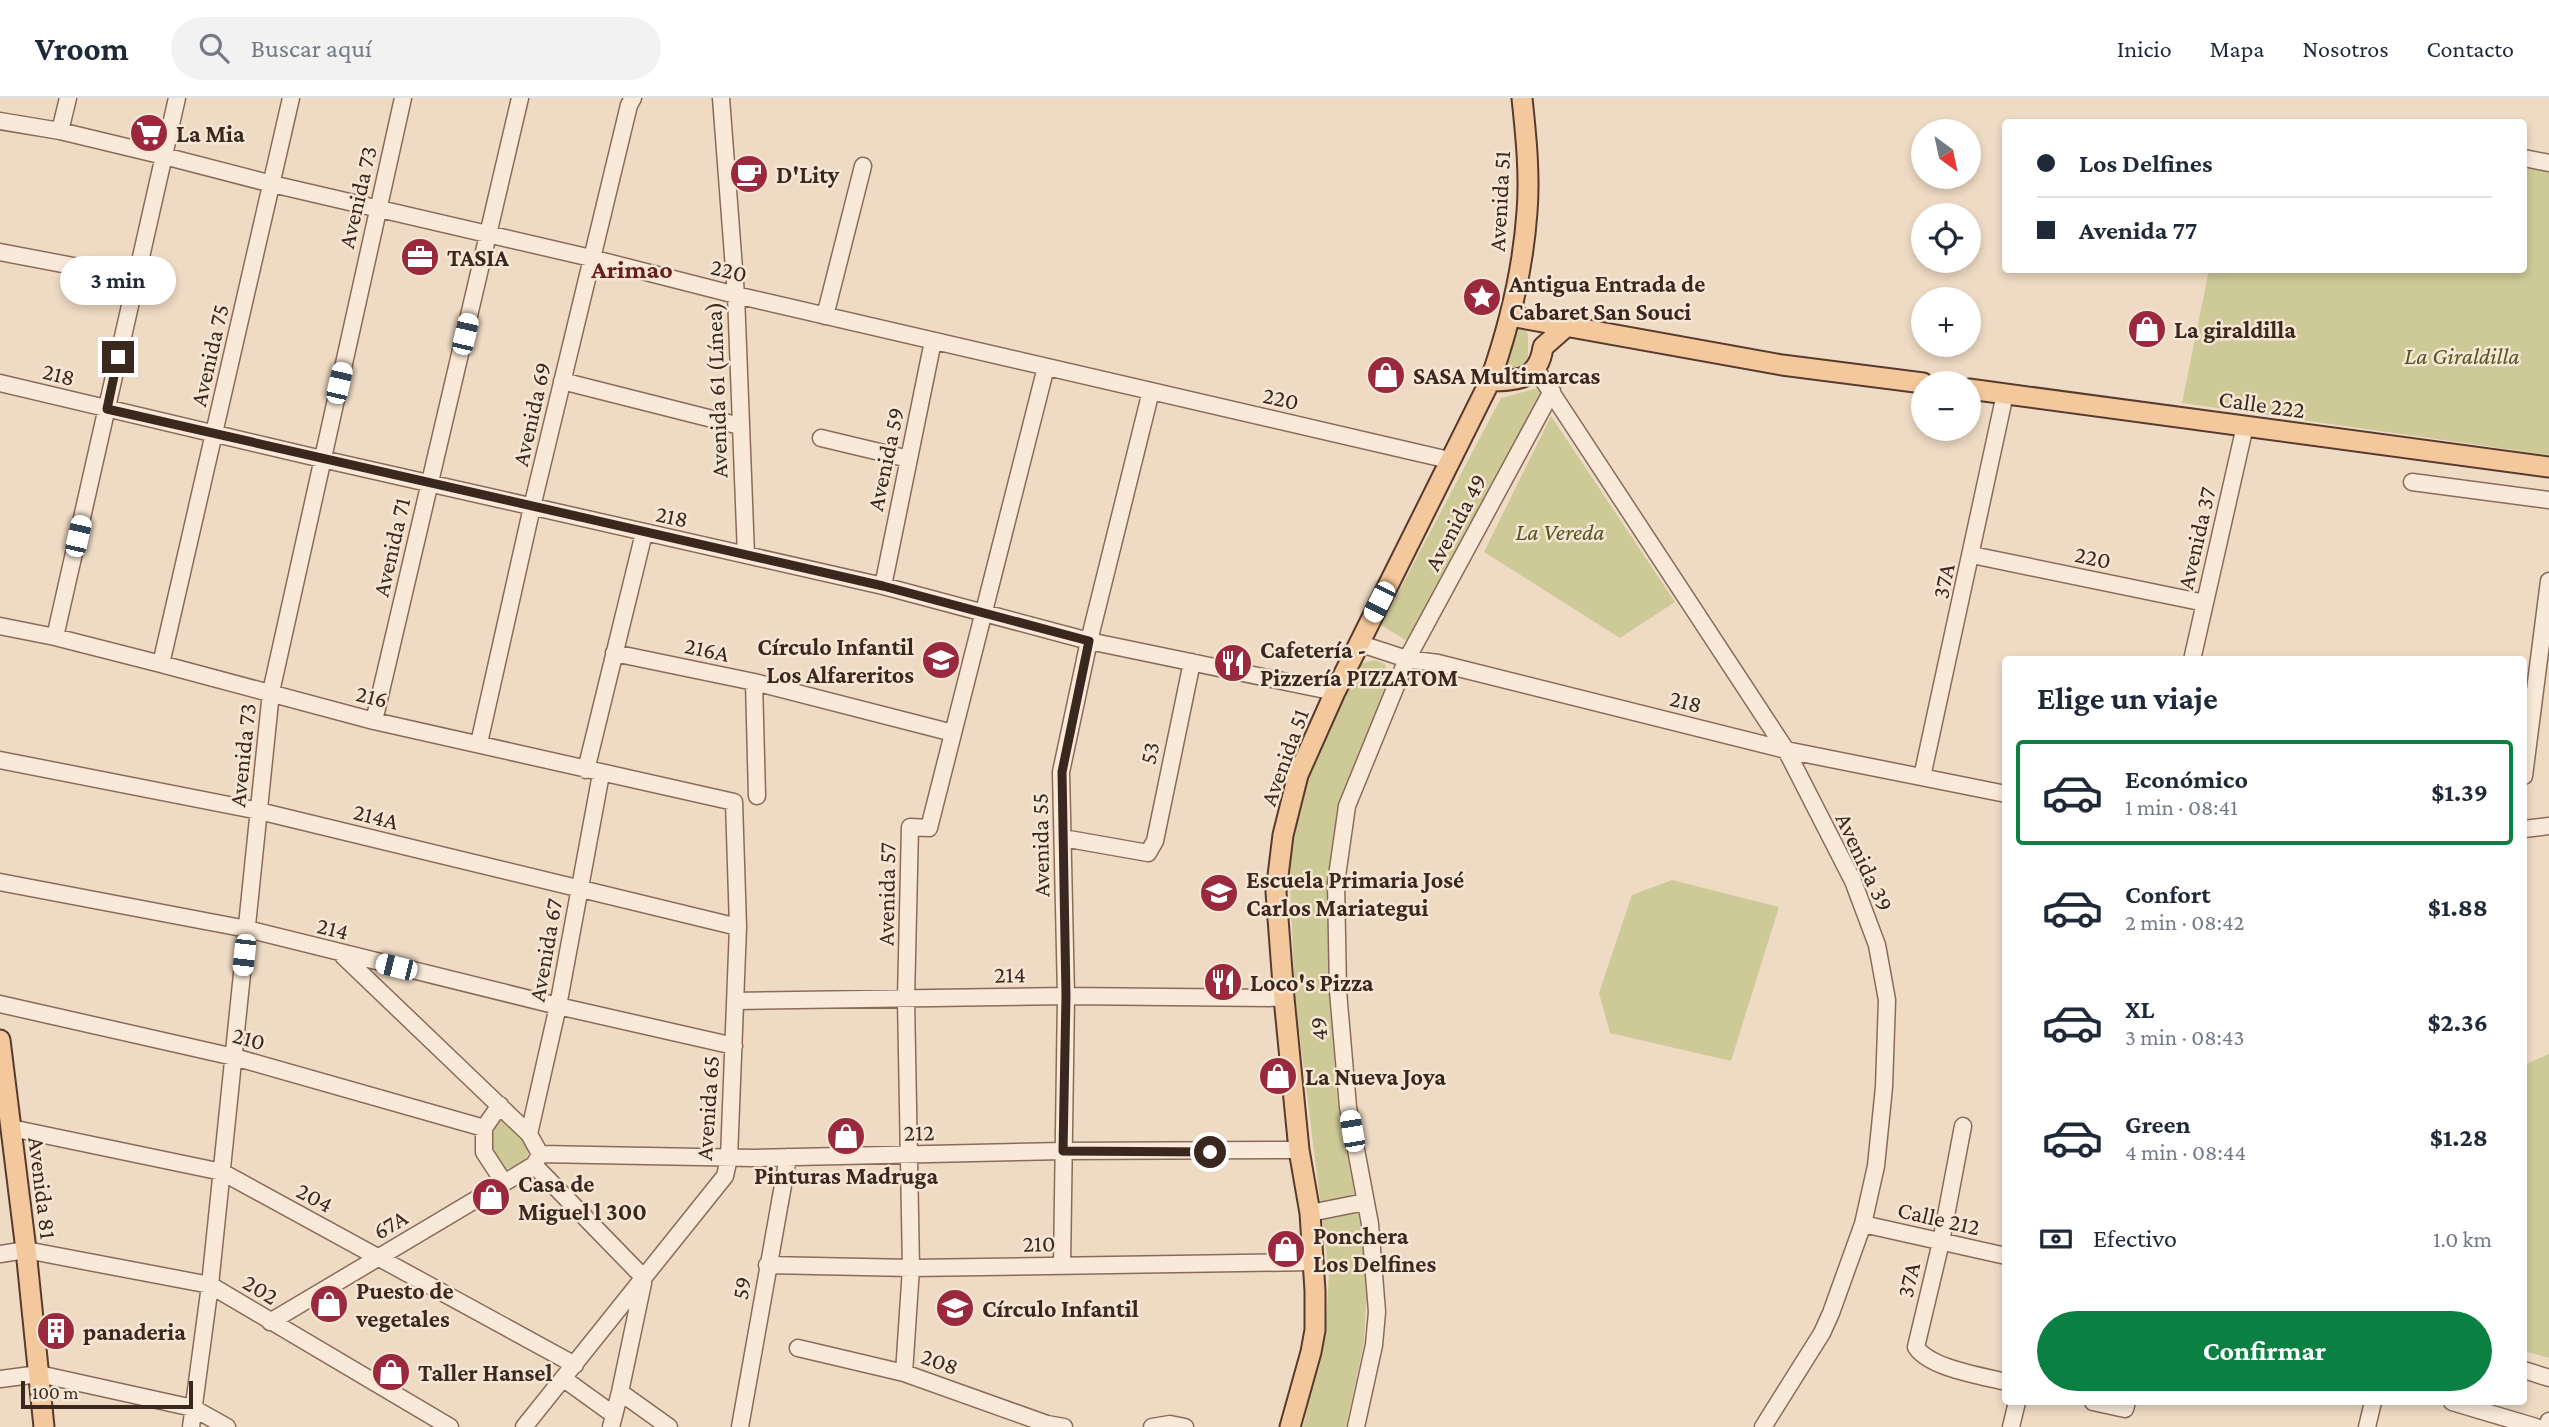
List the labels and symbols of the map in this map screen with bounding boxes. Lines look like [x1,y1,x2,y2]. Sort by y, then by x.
supermarket icon: La Mia [128,112,170,154]
north arrow [1911,119,1981,189]
place label: La Mia [176,120,245,147]
street label: Avenida 73 [332,143,382,251]
street label: Avenida 51 [1483,150,1515,252]
cafe icon: D'Lity [728,153,770,195]
place label: D'Lity [776,161,839,188]
office icon: TASIA [399,236,441,278]
place label: TASIA [447,244,509,271]
street label: 220 [708,253,750,287]
district label: Arimao [590,255,673,284]
callout: 3 min [60,256,176,304]
place label: Antigua Entrada de Cabaret San Souci [1508,270,1705,325]
place icon: Antigua Entrada de Cabaret San Souci [1461,276,1503,318]
street label: Avenida 75 [184,301,234,409]
street label: Avenida 61 (Línea) [699,301,734,479]
shop icon: La giraldilla [2126,308,2168,350]
car [451,311,480,357]
place label: La giraldilla [2174,316,2296,343]
route end [102,341,134,373]
park label: La Giraldilla [2404,342,2520,369]
shop icon: SASA Multimarcas [1365,354,1407,396]
street label: 218 [40,357,78,391]
street label: Avenida 69 [506,359,556,469]
car [325,360,354,406]
place label: SASA Multimarcas [1413,362,1601,389]
street label: 220 [1260,381,1302,415]
street label: Calle 222 [2217,385,2307,423]
street label: Avenida 59 [861,405,909,513]
street label: Avenida 49 [1418,469,1492,575]
street label: Avenida 37 [2171,484,2221,592]
street label: Avenida 71 [366,495,416,599]
street label: 218 [653,499,691,533]
car [64,513,93,559]
park label: La Vereda [1515,518,1605,545]
street label: 220 [2072,540,2114,574]
street label: 37A [1926,561,1960,601]
car [1361,579,1398,625]
street label: 216A [682,631,732,667]
place label: Círculo Infantil Los Alfareritos [757,633,914,688]
place label: Cafetería - Pizzería PIZZATOM [1260,636,1458,691]
school or university icon: Círculo Infantil Los Alfareritos [920,639,962,681]
restaurant icon: Cafetería - Pizzería PIZZATOM [1212,642,1254,684]
street label: 216 [353,679,391,713]
street label: 218 [1667,684,1705,718]
street label: Avenida 73 [223,702,261,808]
street label: Avenida 51 [1254,705,1314,809]
street label: 53 [1133,739,1165,767]
street label: Avenida 55 [1026,793,1054,897]
street label: 214A [351,797,402,835]
street label: Avenida 39 [1830,809,1900,915]
street label: Avenida 57 [872,842,900,946]
place label: Escuela Primaria José Carlos Mariategui [1246,866,1464,921]
school or university icon: Escuela Primaria José Carlos Mariategui [1198,872,1240,914]
street label: Avenida 67 [523,896,567,1004]
street label: 214 [314,911,352,945]
car [232,933,257,977]
car [374,952,419,982]
street label: 214 [994,960,1026,988]
restaurant icon: Loco's Pizza [1202,961,1244,1003]
place label: Loco's Pizza [1250,969,1374,996]
street label: 49 [1303,1016,1333,1042]
street label: 210 [230,1021,268,1055]
street label: Avenida 65 [690,1055,724,1161]
shop icon: La Nueva Joya [1257,1055,1299,1097]
place label: La Nueva Joya [1305,1063,1446,1090]
car [1339,1108,1366,1154]
shop icon: Pinturas Madruga [825,1115,867,1157]
street label: 212 [903,1118,935,1146]
street label: Avenida 81 [23,1135,63,1241]
route start [1194,1136,1226,1168]
place label: Pinturas Madruga [754,1162,938,1189]
place label: Casa de Miguel l 300 [518,1170,647,1225]
street label: 204 [292,1176,338,1218]
shop icon: Casa de Miguel l 300 [470,1176,512,1218]
street label: Calle 212 [1895,1195,1983,1241]
street label: 67A [368,1203,412,1245]
place label: Ponchera Los Delfines [1313,1222,1436,1277]
shop icon: Ponchera Los Delfines [1265,1228,1307,1270]
street label: 210 [1022,1229,1056,1257]
street label: 37A [1891,1260,1925,1300]
street label: 202 [239,1268,283,1310]
street label: 59 [726,1274,756,1302]
place label: Puesto de vegetales [355,1277,454,1332]
shop icon: Puesto de vegetales [308,1283,350,1325]
school or university icon: Círculo Infantil [934,1287,976,1329]
place label: Círculo Infantil [982,1295,1139,1322]
building icon: panaderia [35,1310,77,1352]
place label: panaderia [83,1318,186,1345]
street label: 208 [918,1342,962,1380]
shop icon: Taller Hansel [370,1351,412,1393]
place label: Taller Hansel [418,1359,552,1386]
scale bar [21,1378,192,1410]

